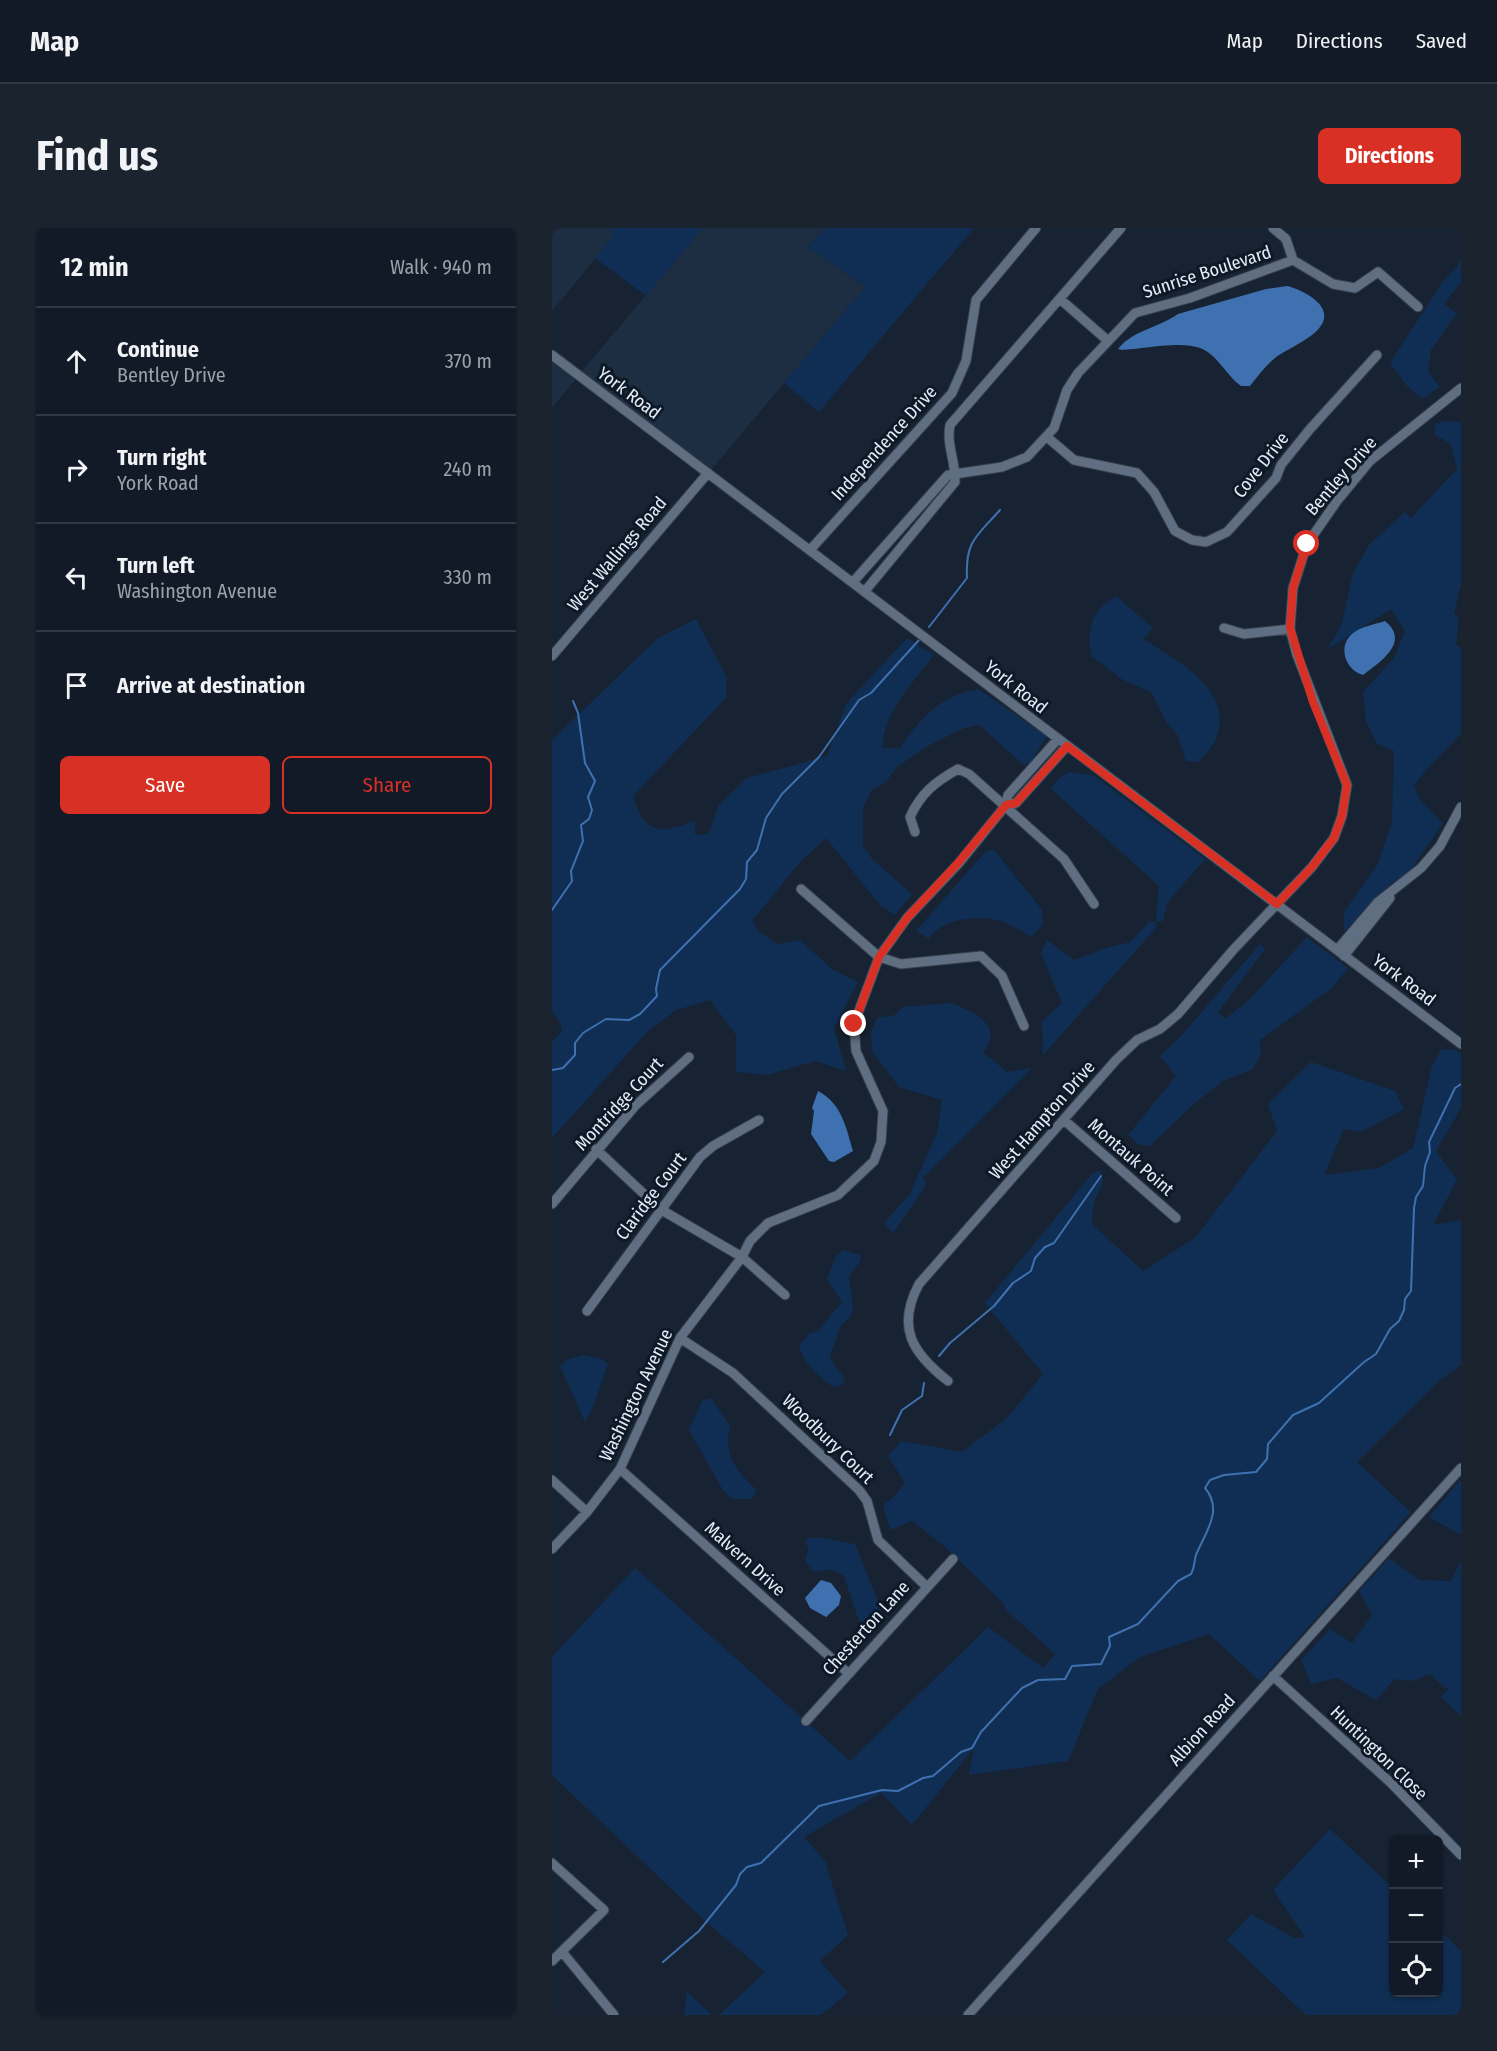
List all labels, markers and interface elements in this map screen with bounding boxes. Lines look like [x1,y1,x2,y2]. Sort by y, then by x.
text: Map [30,25,79,58]
text: Map [1226,28,1263,54]
text: Directions [1296,28,1383,54]
text: Saved [1416,28,1467,54]
button: Directions [1318,128,1461,184]
text: Find us [36,131,158,181]
street label: Sunrise Boulevard [1140,241,1274,303]
text: 12 min [60,252,129,283]
text: Walk · 940 m [390,255,492,279]
text: Continue [117,336,199,363]
icon: ahead [60,345,93,378]
text: 370 m [445,349,492,373]
street label: York Road [593,362,665,424]
text: Bentley Drive [117,363,226,387]
street label: Independence Drive [827,381,942,505]
street label: Cove Drive [1229,428,1294,502]
street label: Bentley Drive [1301,432,1381,520]
text: Turn right [117,444,206,471]
icon: right [60,453,93,486]
text: 240 m [443,457,492,481]
text: York Road [117,471,199,495]
street label: West Wallings Road [563,492,671,616]
route start [1293,530,1319,556]
text: Turn left [117,552,195,579]
icon: left [60,561,93,594]
text: 330 m [443,565,492,589]
text: Washington Avenue [117,579,277,603]
street label: York Road [980,656,1052,718]
icon: arrive [60,669,93,702]
text: Arrive at destination [117,672,305,699]
button: Save [60,756,270,814]
button: Share [282,756,492,814]
street label: York Road [1368,949,1440,1011]
route end [840,1010,866,1036]
street label: Montridge Court [570,1053,668,1155]
street label: West Hampton Drive [984,1056,1100,1184]
street label: Montauk Point [1084,1114,1179,1200]
street label: Claridge Court [611,1148,691,1244]
street label: Washington Avenue [595,1325,678,1465]
street label: Woodbury Court [777,1390,879,1488]
street label: Malvern Drive [700,1517,790,1601]
street label: Chesterton Lane [818,1576,914,1680]
street label: Albion Road [1164,1690,1240,1770]
street label: Huntington Close [1326,1701,1432,1805]
map controls [1389,1835,1443,1997]
button: + [1389,1835,1443,1889]
button: − [1389,1889,1443,1943]
button: locate [1389,1943,1443,1997]

